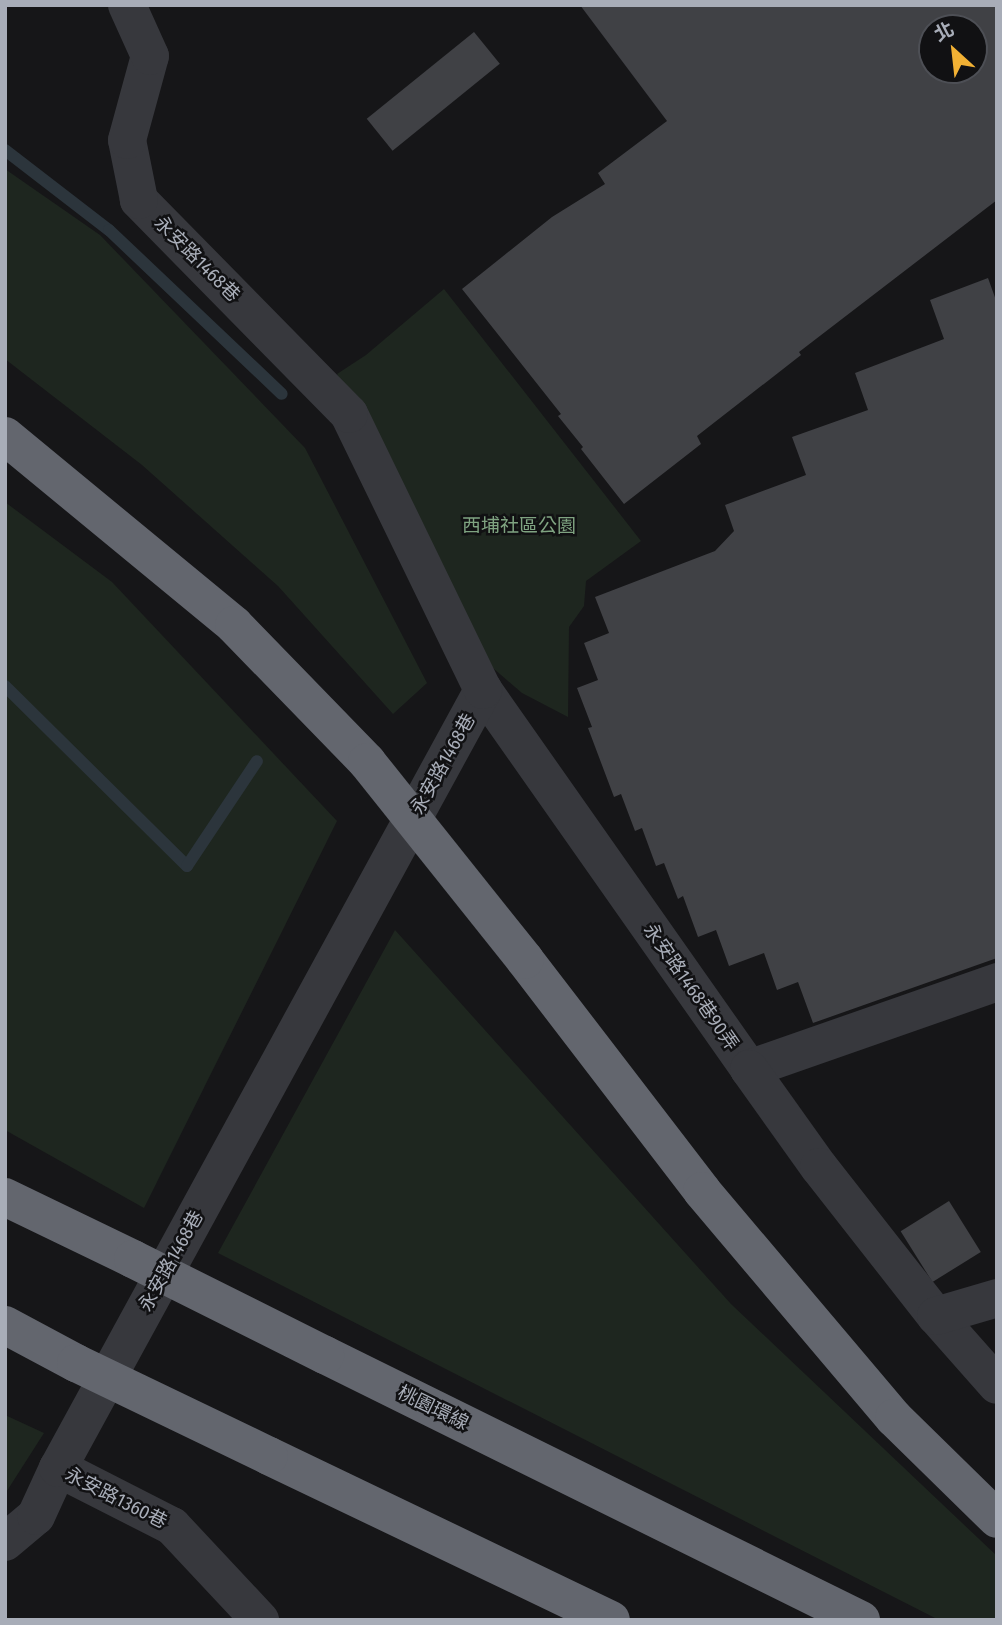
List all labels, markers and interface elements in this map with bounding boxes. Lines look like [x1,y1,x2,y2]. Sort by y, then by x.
north arrow [918,14,988,84]
text: 北 [930,17,958,46]
street label: 永安路1468巷 [150,212,244,306]
park label: 西埔社區公園 [462,515,576,537]
street label: 永安路1468巷 [406,710,480,818]
street label: 永安路1468巷90弄 [639,919,743,1055]
street label: 永安路1468巷 [134,1207,208,1315]
street label: 桃園環線 [394,1381,472,1435]
street label: 永安路1360巷 [61,1463,171,1533]

